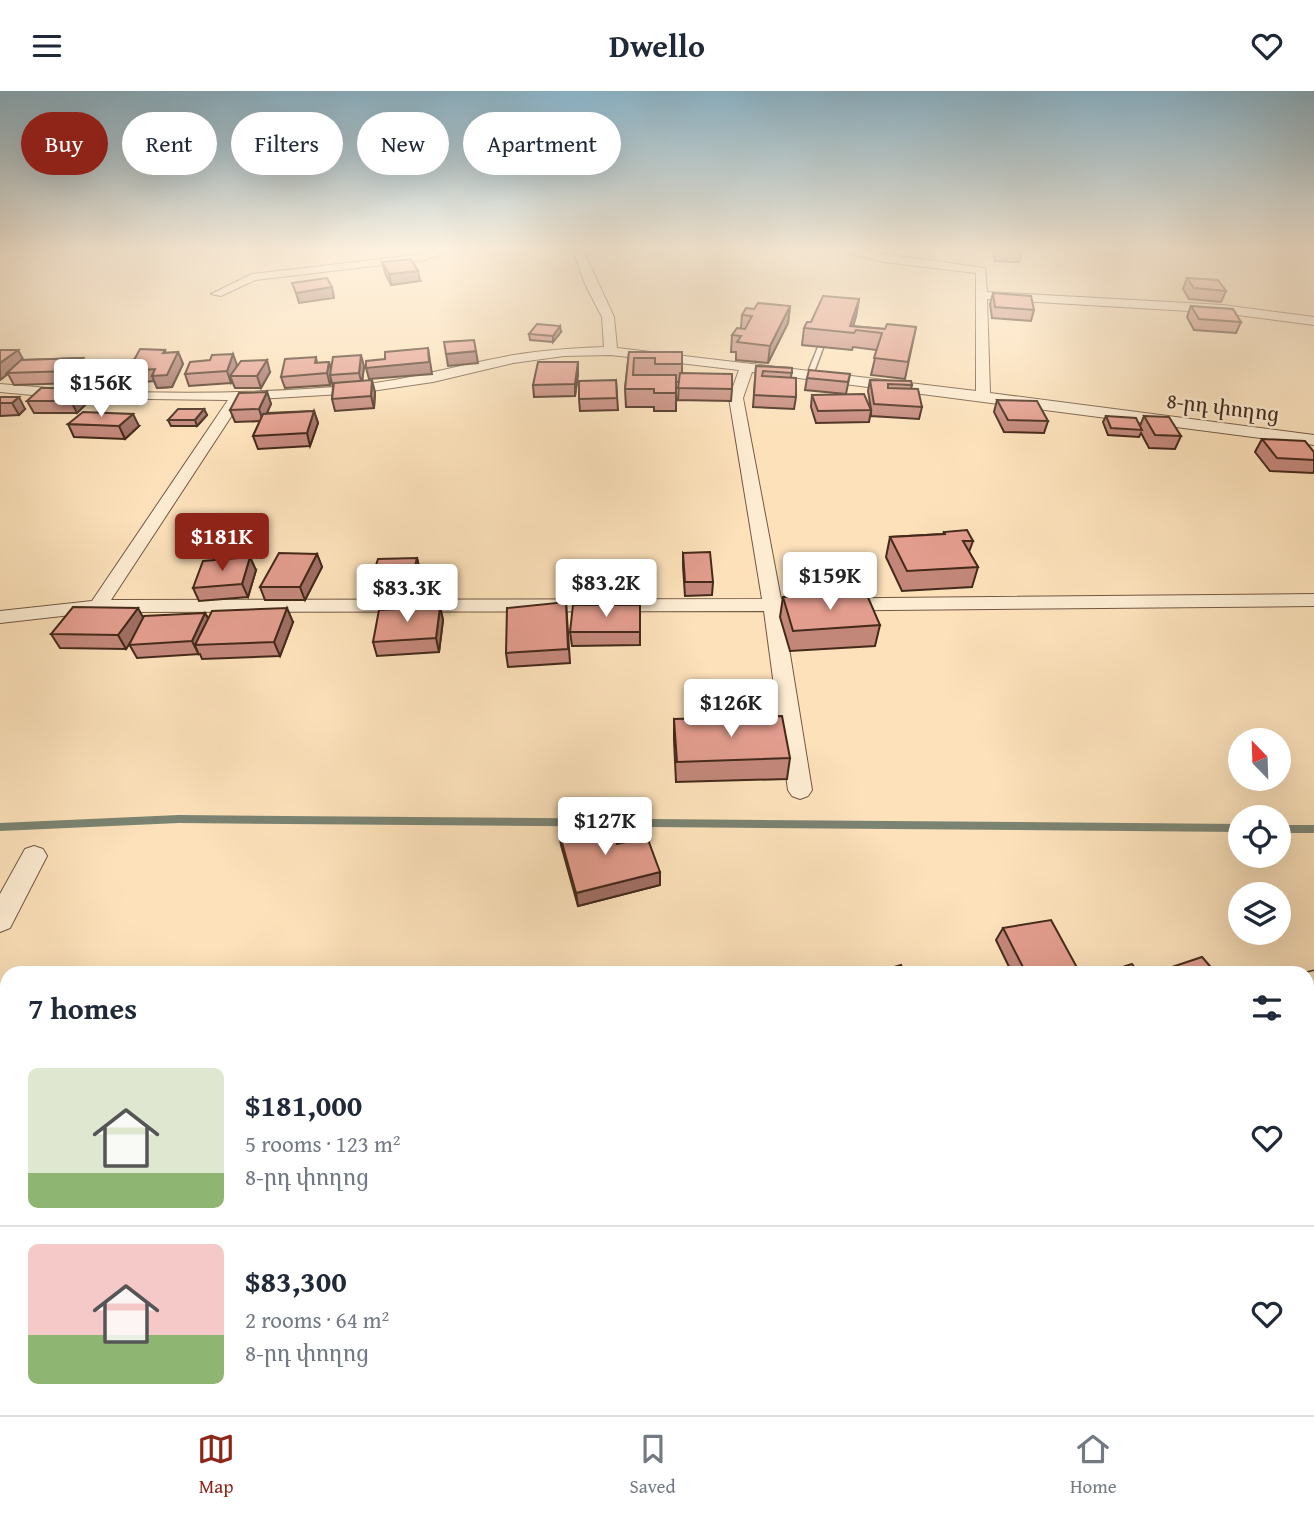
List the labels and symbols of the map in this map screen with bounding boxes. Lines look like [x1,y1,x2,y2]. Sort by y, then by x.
pin: $156K [52,359,150,419]
street label: 8-րդ փողոց [1165,385,1281,429]
pin: $181K [173,513,271,573]
pin: $159K [781,553,879,612]
pin: $83.2K [549,559,663,619]
pin: $83.3K [350,565,464,624]
pin: $126K [682,679,780,739]
north arrow [1228,728,1292,791]
pin: $127K [556,797,654,857]

